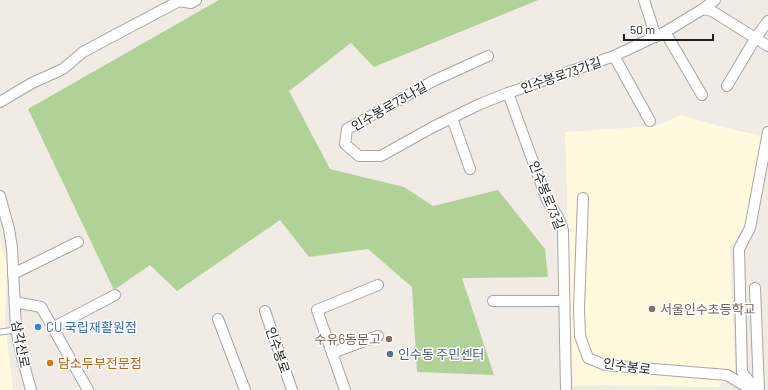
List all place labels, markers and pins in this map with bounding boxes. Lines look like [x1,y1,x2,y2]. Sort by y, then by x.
place label: 서울인수초등학교 [660,301,756,317]
marker: 서울인수초등학교 [647,304,657,314]
place label: CU 국립재활원점 [46,319,137,335]
marker: CU 국립재활원점 [33,322,43,332]
place label: 수유6동문고 [315,331,381,347]
marker: 수유6동문고 [384,334,394,344]
place label: 인수동 주민센터 [398,346,484,362]
marker: 인수동 주민센터 [385,349,395,359]
place label: 담소두부전문점 [58,355,142,371]
marker: 담소두부전문점 [45,358,55,368]

